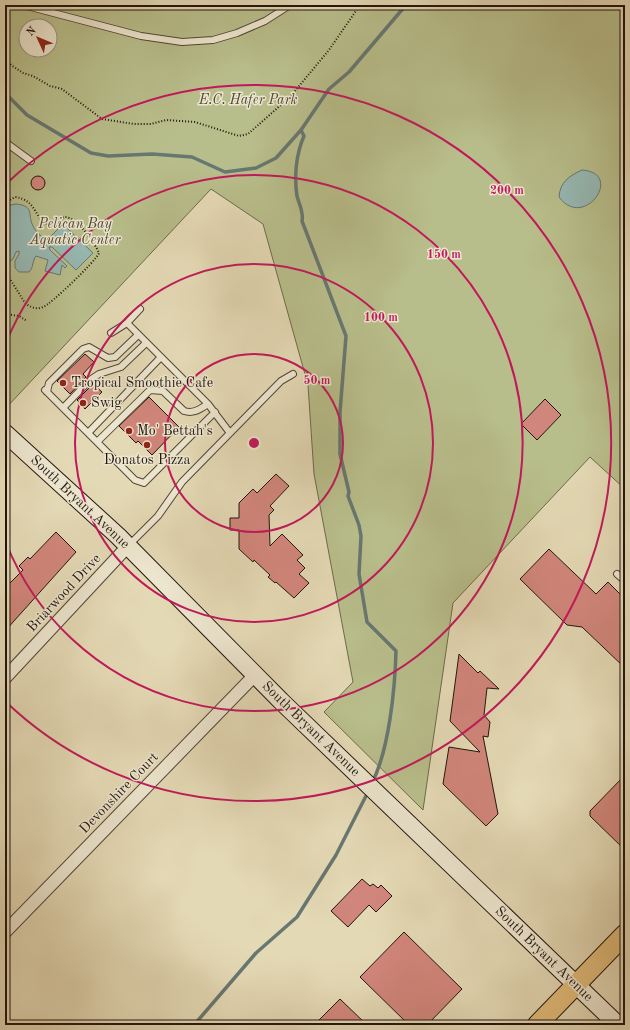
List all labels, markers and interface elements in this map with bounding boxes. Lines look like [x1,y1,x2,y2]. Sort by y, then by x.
north arrow [18,18,58,58]
text: N [25,25,39,39]
park label: E.C. Hafer Park [198,93,298,108]
text: 200 m [490,185,524,197]
park label: Pelican Bay Aquatic Center [29,217,121,248]
text: 150 m [427,248,461,261]
text: 100 m [364,312,398,324]
text: 50 m [304,374,331,387]
place label: Tropical Smoothie Cafe [71,376,213,390]
marker: Tropical Smoothie Cafe [58,378,68,388]
place label: Swig [91,396,122,410]
marker: Swig [78,398,88,408]
place label: Mo' Bettah's [137,424,213,438]
marker: Mo' Bettah's [124,426,134,436]
centre of rings [247,436,261,450]
marker: Donatos Pizza [142,440,152,450]
street label: South Bryant Avenue [28,453,132,551]
place label: Donatos Pizza [104,453,190,467]
street label: Briarwood Drive [25,551,103,635]
street label: South Bryant Avenue [259,679,363,779]
street label: Devonshire Court [77,750,161,836]
street label: South Bryant Avenue [492,904,596,1004]

